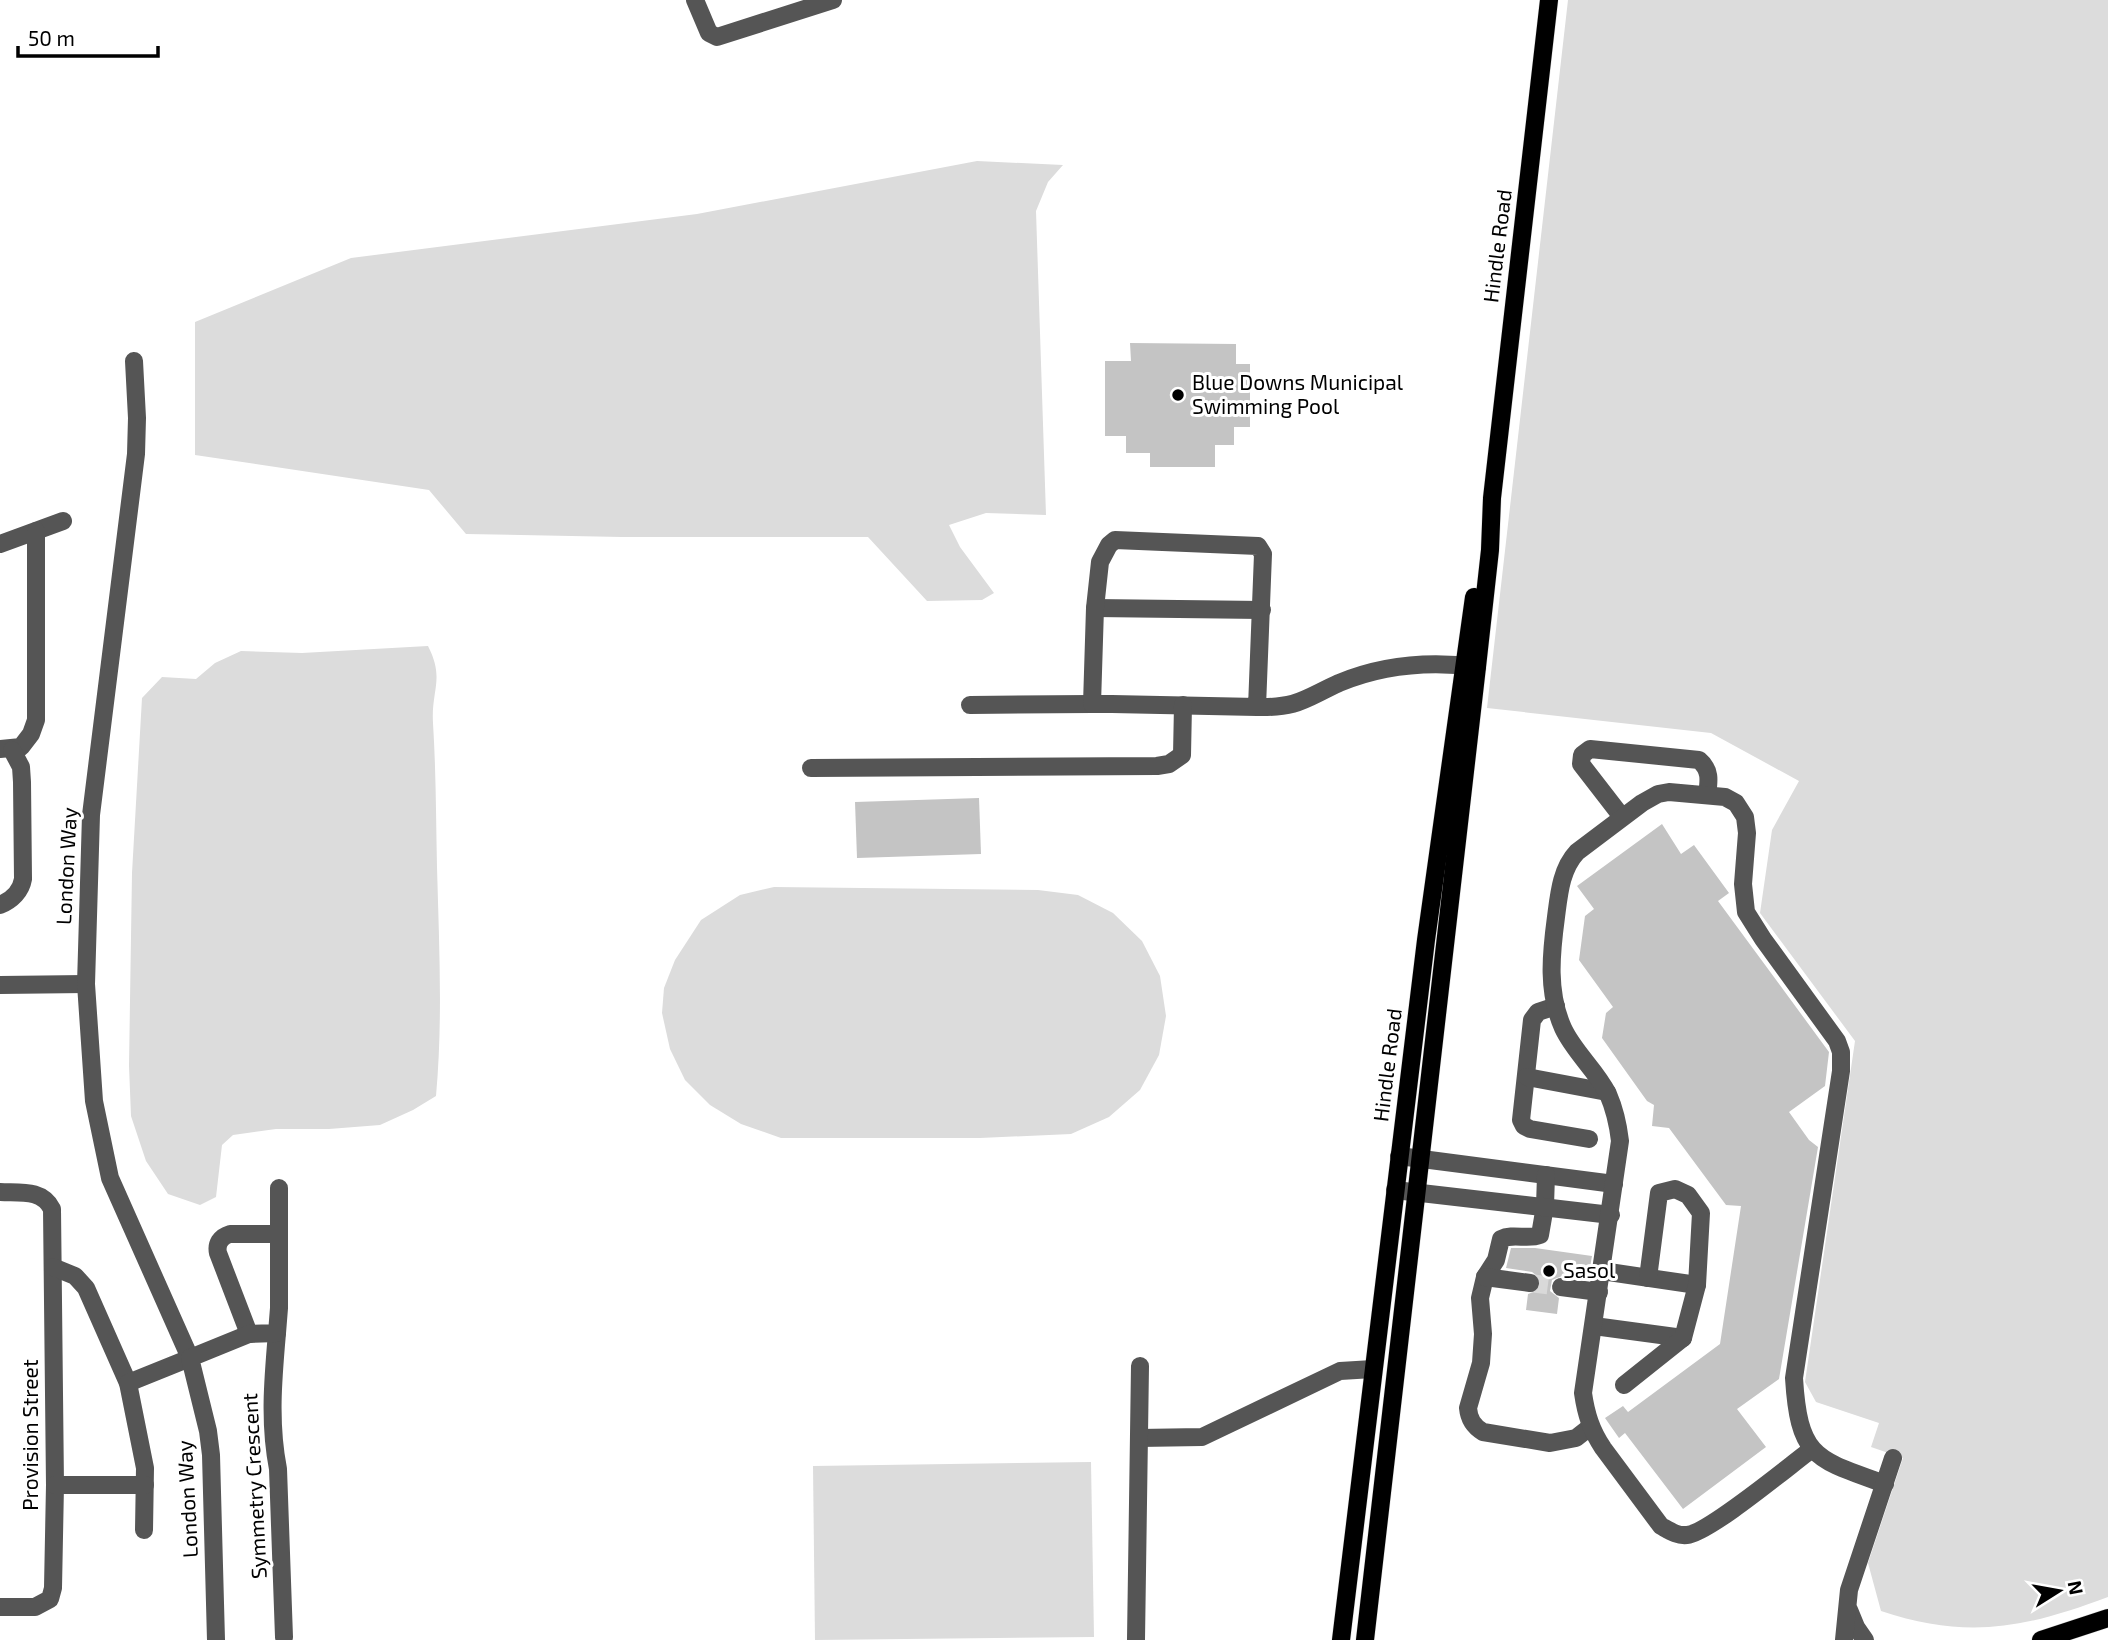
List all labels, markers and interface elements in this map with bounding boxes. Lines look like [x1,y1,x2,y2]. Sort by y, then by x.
scale bar [18,14,158,58]
text: 50 m [28,25,75,50]
street label: Hindle Road [1477,188,1516,304]
place label: Blue Downs Municipal Swimming Pool [1192,369,1404,418]
marker: Blue Downs Municipal Swimming Pool [1170,387,1186,403]
street label: London Way [50,806,81,925]
street label: Hindle Road [1367,1007,1406,1123]
place label: Sasol [1563,1257,1616,1282]
marker: Sasol [1541,1263,1557,1279]
street label: Provision Street [17,1359,42,1511]
street label: Symmetry Crescent [236,1392,271,1580]
street label: London Way [171,1440,202,1559]
north arrow [2024,1556,2094,1626]
text: N [2064,1579,2089,1597]

